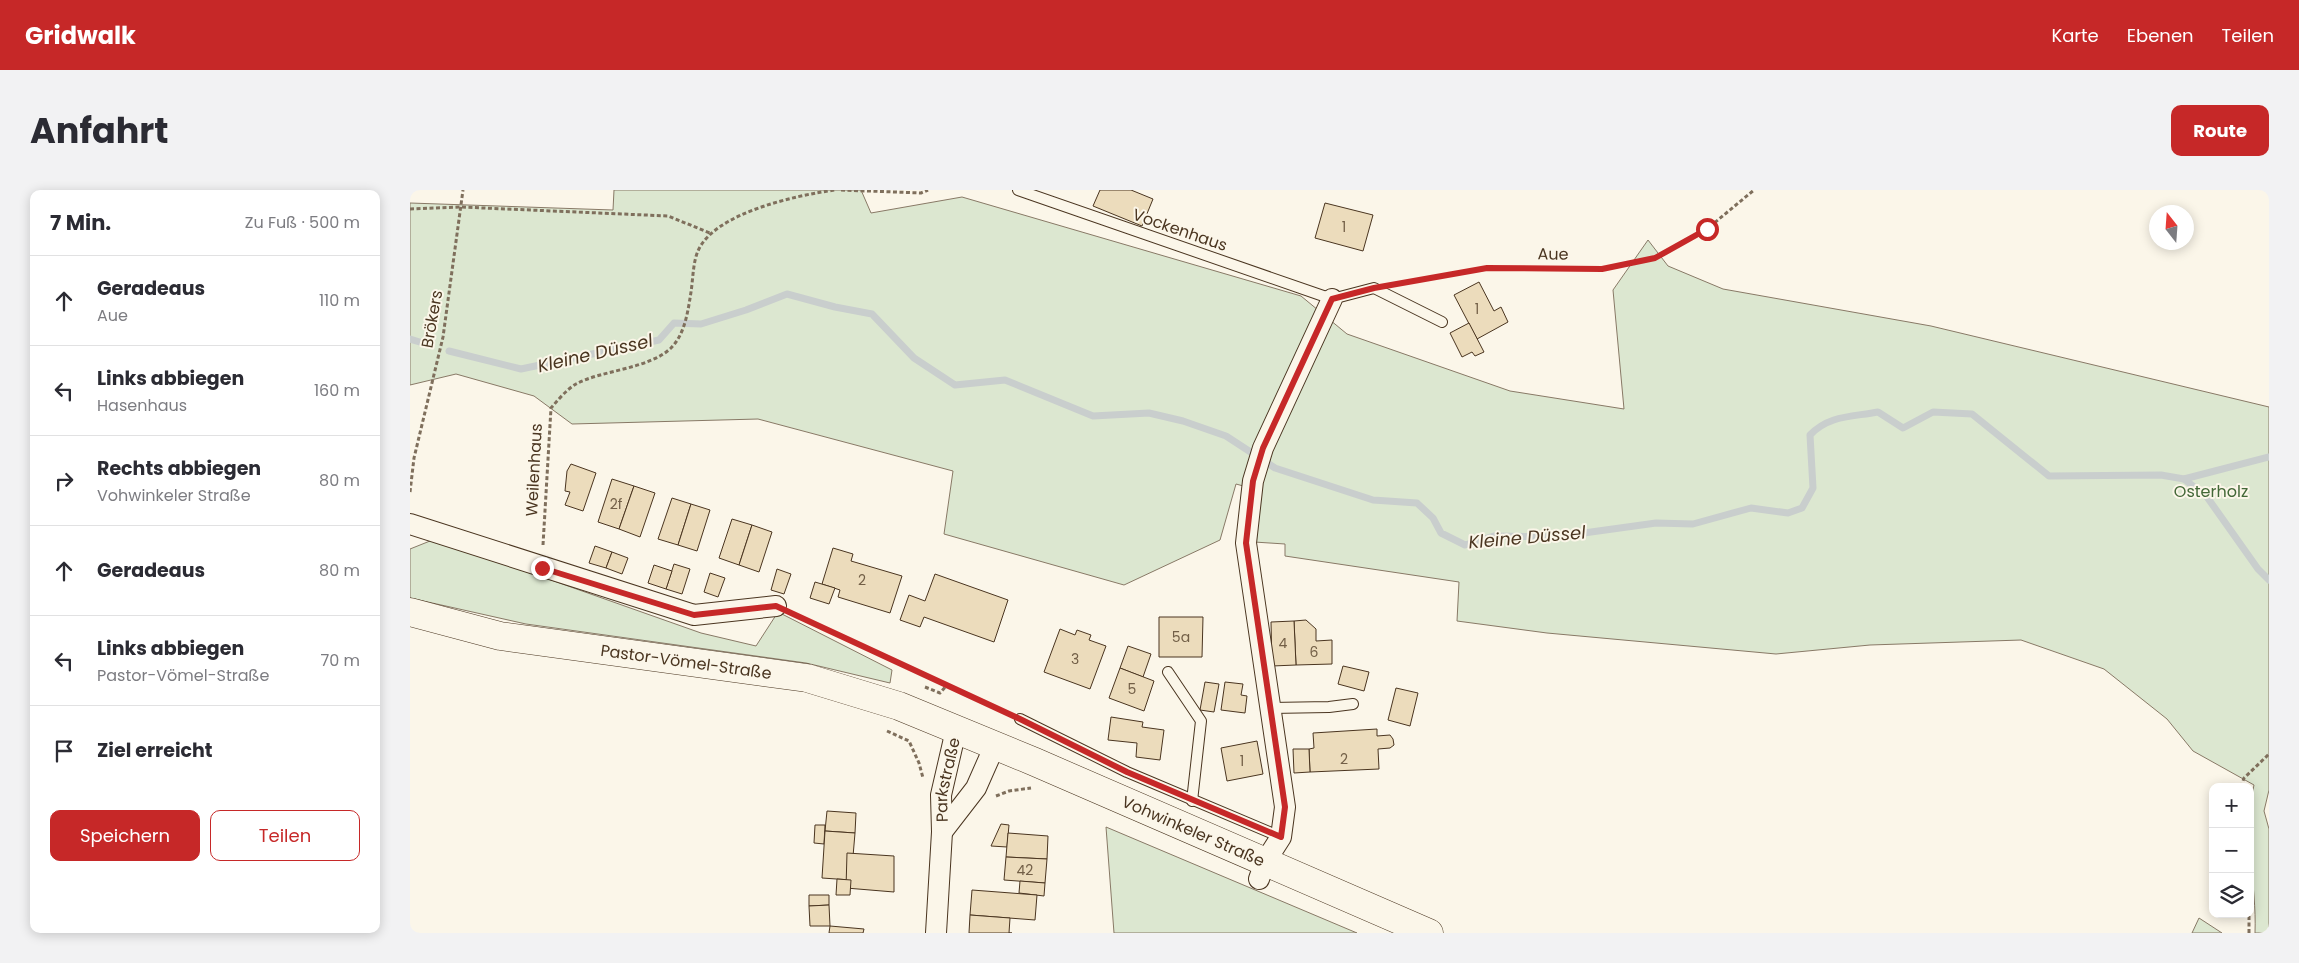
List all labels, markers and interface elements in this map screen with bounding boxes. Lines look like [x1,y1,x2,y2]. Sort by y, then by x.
text: Gridwalk [25,19,136,52]
text: Karte [2051,23,2099,48]
text: Ebenen [2127,23,2194,48]
text: Teilen [2222,23,2274,48]
button: Route [2171,105,2269,156]
text: Anfahrt [30,106,169,155]
street label: Vockenhaus [1130,203,1230,257]
north arrow [2149,205,2194,250]
text: 7 Min. [50,208,111,237]
text: Zu Fuß · 500 m [245,211,360,234]
house number: 1 [1342,217,1346,237]
route start [1696,218,1719,241]
street label: Aue [1537,242,1569,266]
text: Geradeaus [97,275,205,302]
icon: ahead [50,287,78,315]
street label: Brökers [416,288,448,350]
text: 110 m [319,289,360,312]
house number: 1 [1475,299,1479,319]
text: Aue [97,304,128,327]
water label: Kleine Düssel [535,327,656,378]
text: Links abbiegen [97,365,244,392]
icon: left [50,377,78,405]
text: 160 m [314,379,360,402]
text: Hasenhaus [97,394,187,417]
street label: Weilenhaus [520,423,548,517]
text: Rechts abbiegen [97,455,261,482]
icon: right [50,467,78,495]
text: 80 m [319,469,360,492]
park label: Osterholz [2174,480,2248,503]
text: Vohwinkeler Straße [97,484,251,507]
house number: 2f [610,494,623,514]
water label: Kleine Düssel [1467,519,1587,555]
icon: ahead [50,557,78,585]
text: Geradeaus [97,557,205,584]
route end [531,557,554,580]
text: 80 m [319,559,360,582]
house number: 2 [858,570,866,590]
house number: 5a [1172,627,1190,647]
house number: 4 [1279,633,1288,653]
text: Links abbiegen [97,635,244,662]
street label: Pastor-Vömel-Straße [599,638,773,685]
house number: 6 [1310,642,1319,662]
icon: left [50,647,78,675]
text: 70 m [320,649,360,672]
house number: 3 [1071,649,1079,669]
text: Pastor-Vömel-Straße [97,664,269,687]
house number: 5 [1128,679,1136,699]
street label: Parkstraße [930,735,965,823]
icon: arrive [50,737,78,765]
text: Ziel erreicht [97,737,213,764]
house number: 2 [1340,749,1348,769]
house number: 1 [1240,751,1244,771]
map controls [2209,783,2254,918]
button: + [2209,783,2254,828]
street label: Vohwinkeler Straße [1118,790,1269,872]
button: Speichern [50,810,200,861]
button: Teilen [210,810,360,861]
button: − [2209,828,2254,873]
house number: 42 [1017,860,1033,880]
button: layers [2209,873,2254,918]

